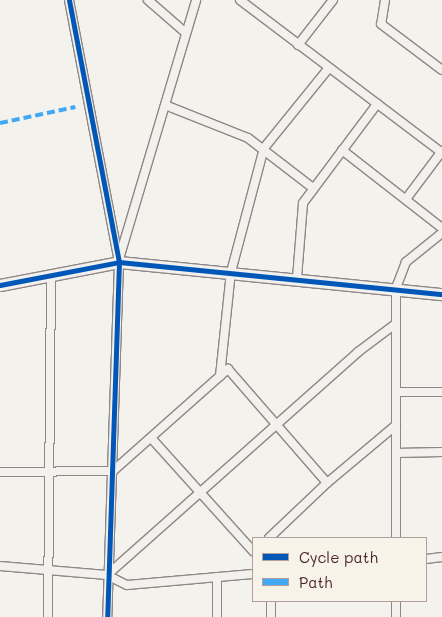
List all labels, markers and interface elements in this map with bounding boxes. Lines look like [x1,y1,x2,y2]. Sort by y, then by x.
legend [252,537,427,602]
text: Cycle path [299,547,378,567]
text: Path [299,572,333,592]

